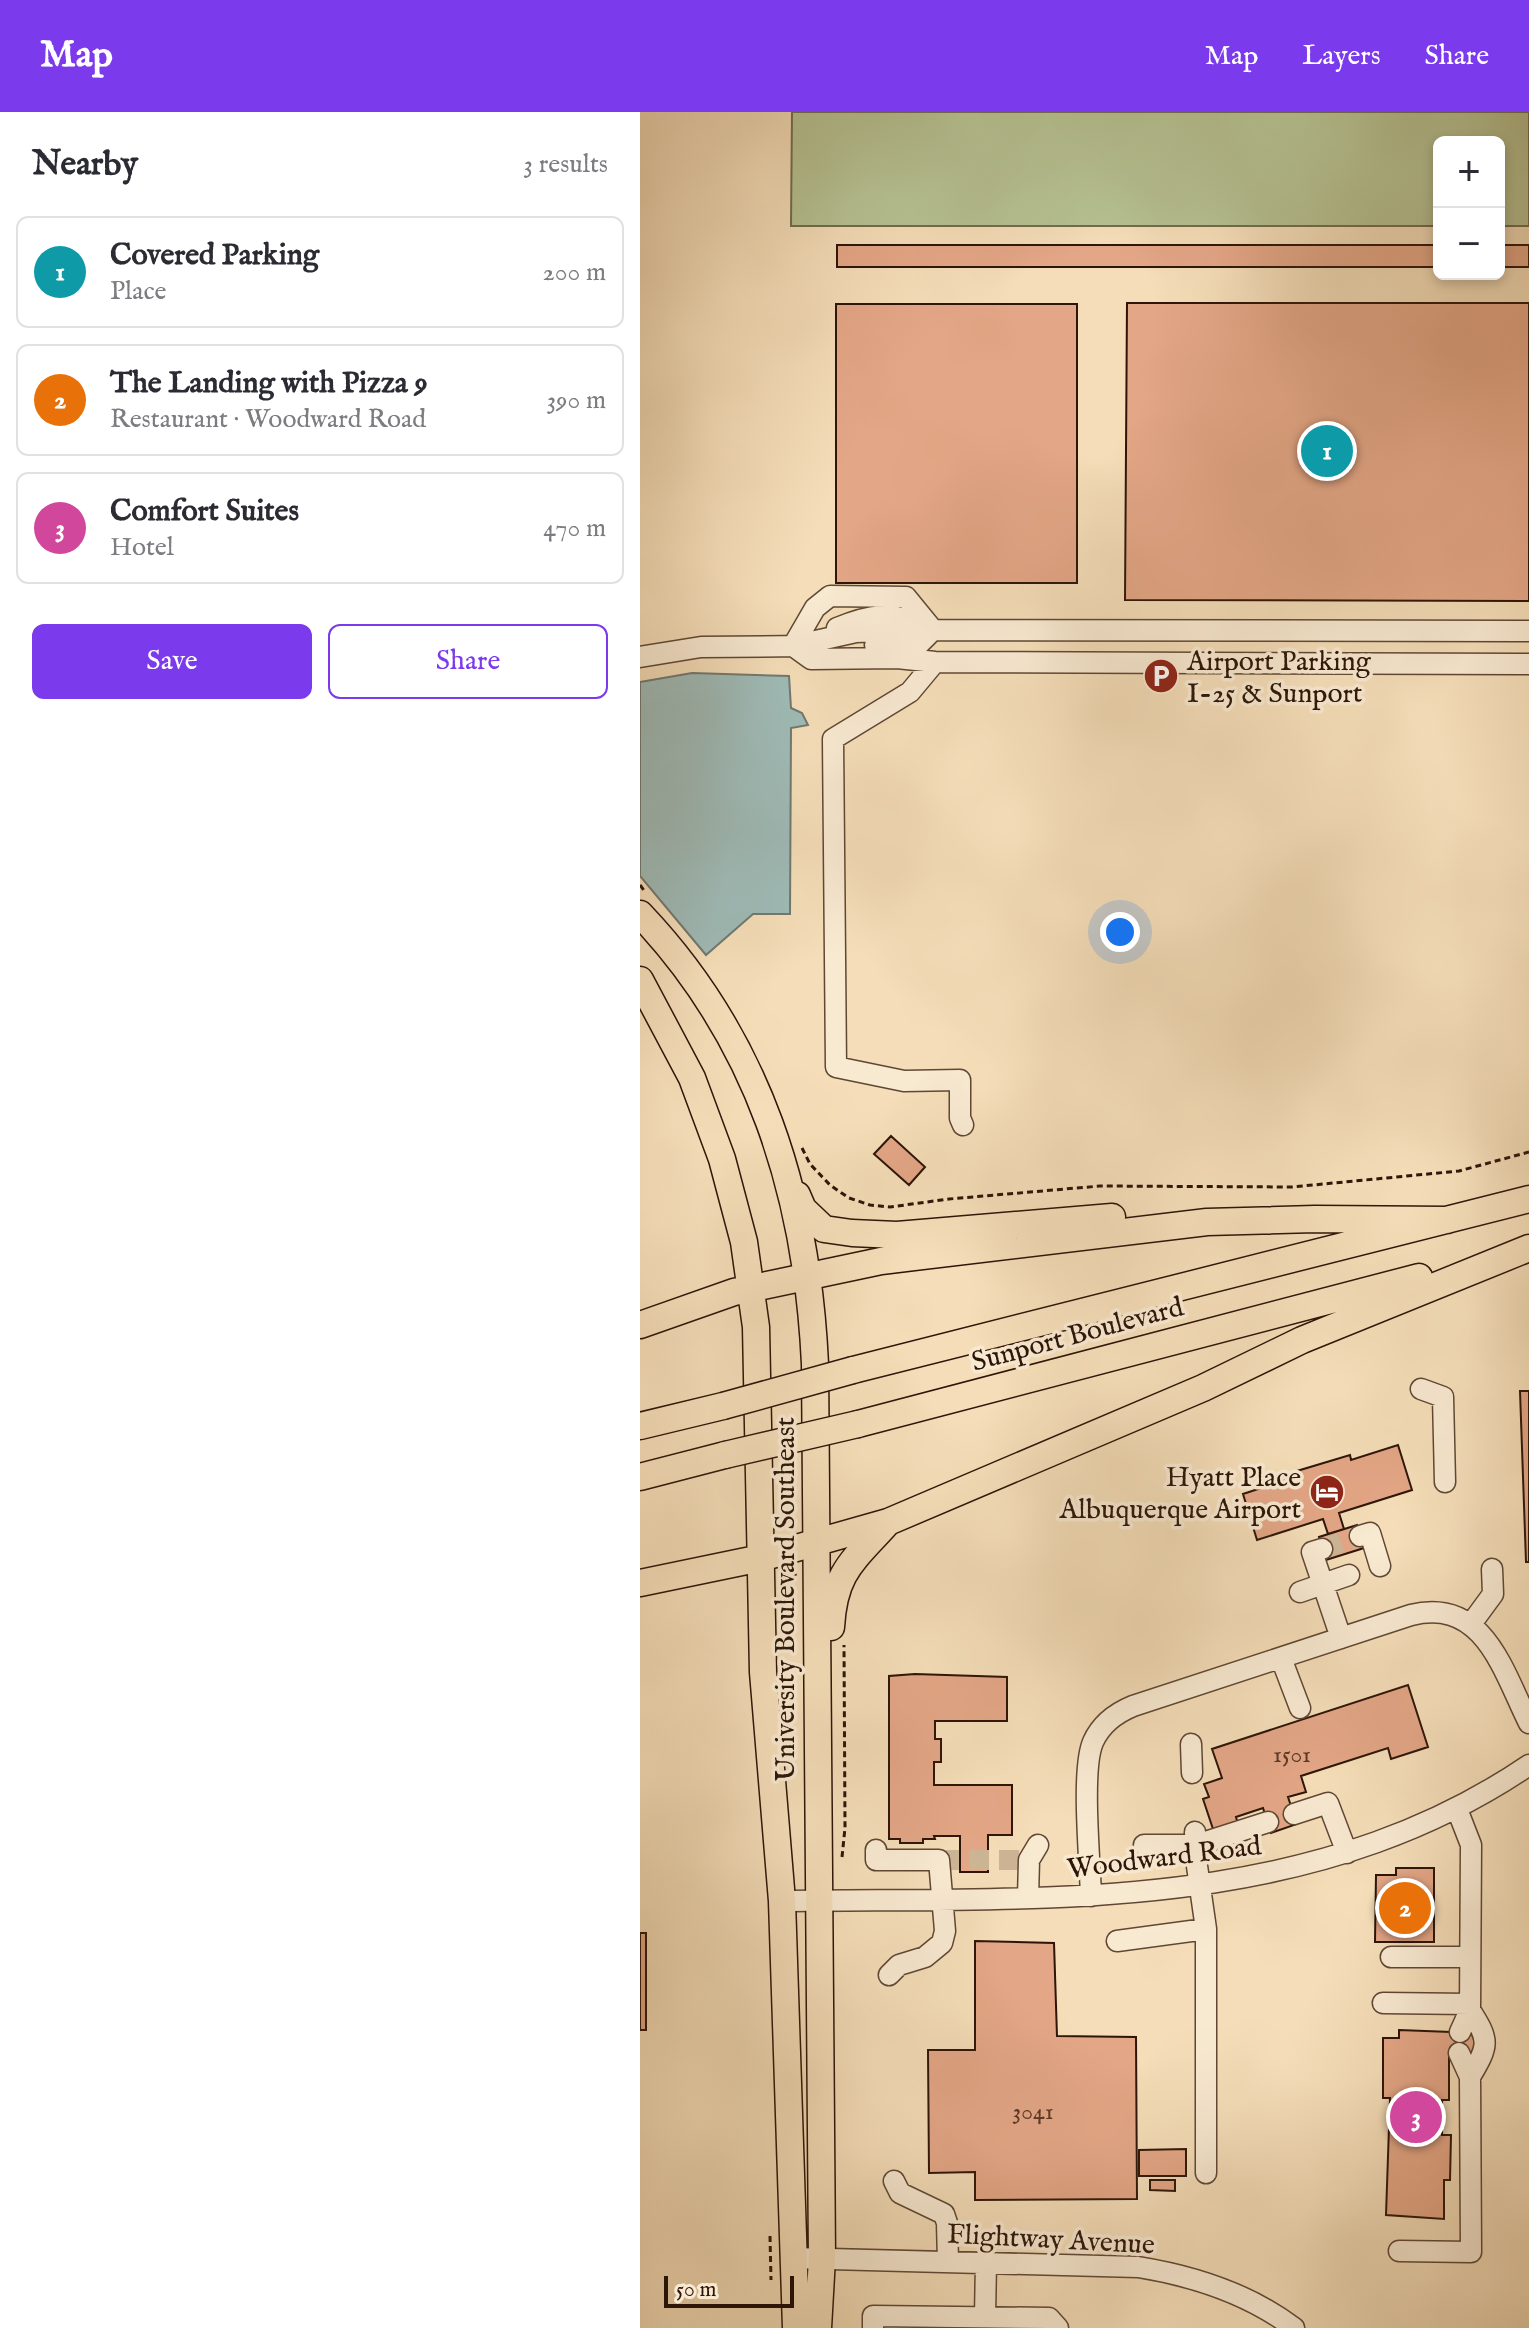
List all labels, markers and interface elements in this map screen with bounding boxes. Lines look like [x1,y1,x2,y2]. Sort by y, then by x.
text: Map [40,32,113,80]
text: Map [1205,39,1258,74]
text: Layers [1302,39,1381,74]
text: Share [1425,39,1489,74]
map controls [1433,136,1505,280]
button: + [1433,136,1505,208]
text: Nearby [32,143,138,186]
text: 3 results [523,148,608,181]
button: − [1433,208,1505,280]
text: Covered Parking [110,237,319,275]
text: 1 [55,256,65,289]
text: 200 m [542,256,606,289]
text: Place [110,275,166,308]
text: The Landing with Pizza 9 [110,365,427,403]
text: 2 [54,384,66,417]
text: 390 m [546,384,606,417]
text: Restaurant · Woodward Road [110,403,426,436]
pin: 1 [1301,421,1353,481]
text: Comfort Suites [110,493,299,531]
text: 3 [55,512,65,545]
text: 470 m [543,512,606,545]
text: Hotel [110,531,174,564]
button: Save [32,624,312,699]
button: Share [328,624,608,699]
place label: Airport Parking I-25 & Sunport [1186,645,1372,712]
parking icon: Airport Parking I-25 & Sunport [1142,657,1180,695]
your location [1100,912,1140,952]
street label: Sunport Boulevard [968,1290,1188,1381]
street label: University Boulevard Southeast [769,1416,804,1781]
place label: Hyatt Place Albuquerque Airport [1058,1461,1301,1528]
hotel icon: Hyatt Place Albuquerque Airport [1308,1473,1346,1511]
house number: 1501 [1273,1740,1311,1771]
street label: Woodward Road [1065,1829,1263,1888]
pin: 2 [1379,1878,1431,1938]
pin: 3 [1390,2087,1442,2147]
house number: 3041 [1012,2097,1054,2128]
street label: Flightway Avenue [946,2218,1156,2263]
scale bar [664,2272,794,2308]
text: 50 m [676,2276,717,2304]

